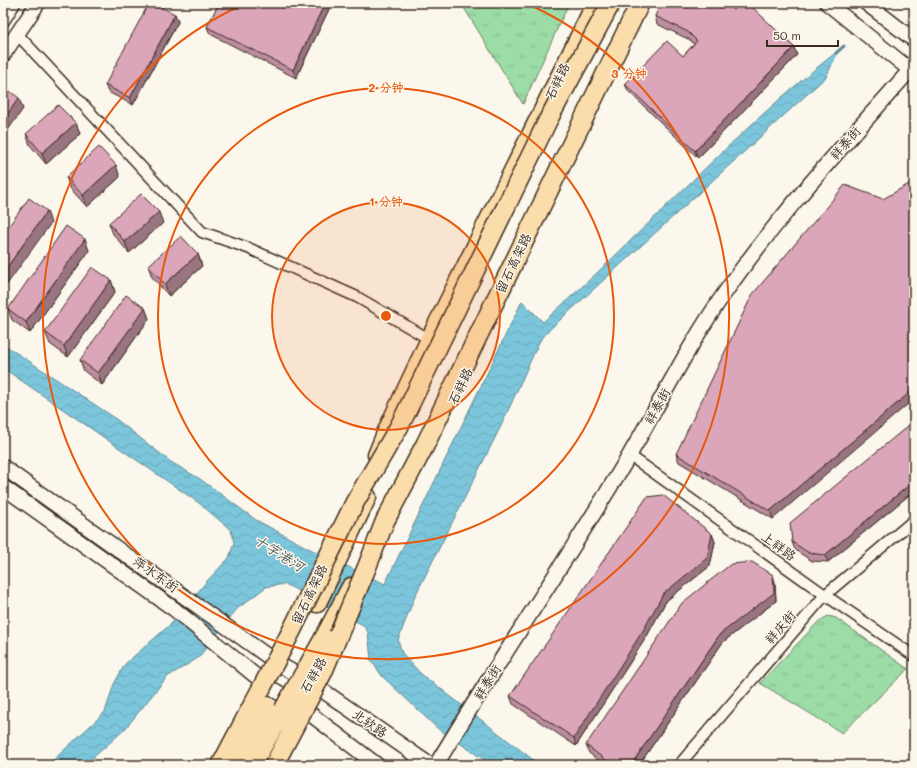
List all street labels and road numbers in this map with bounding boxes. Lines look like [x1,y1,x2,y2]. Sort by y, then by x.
street label: 石祥路 [540,60,573,102]
street label: 祥泰街 [825,122,864,163]
street label: 留石高架路 [491,230,534,296]
street label: 石祥路 [443,365,476,407]
street label: 祥泰街 [640,385,673,427]
street label: 上祥路 [759,527,800,564]
street label: 萍水东街 [130,552,182,595]
street label: 留石高架路 [287,561,330,627]
street label: 祥庆街 [760,606,799,647]
street label: 石祥路 [295,654,330,696]
street label: 祥泰街 [469,661,504,703]
street label: 北软路 [349,704,391,741]

